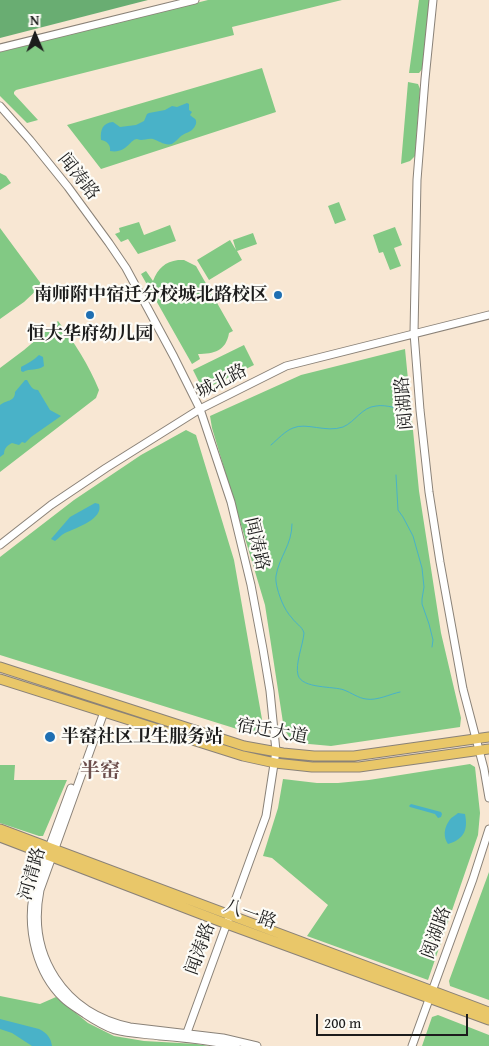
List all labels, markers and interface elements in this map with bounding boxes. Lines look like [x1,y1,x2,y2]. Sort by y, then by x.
north arrow [10,10,60,60]
text: N [30,10,40,30]
street label: 闻涛路 [53,149,103,205]
place label: 南师附中宿迁分校城北路校区 [34,284,268,306]
marker: 南师附中宿迁分校城北路校区 [272,289,284,301]
marker: 恒大华府幼儿园 [84,309,96,321]
place label: 恒大华府幼儿园 [27,323,153,345]
street label: 城北路 [193,360,251,404]
street label: 阅湖路 [392,375,418,431]
street label: 闻涛路 [239,515,273,573]
street label: 宿迁大道 [235,715,309,749]
place label: 半窑社区卫生服务站 [61,726,223,748]
marker: 半窑社区卫生服务站 [43,730,57,744]
district label: 半窑 [80,760,120,784]
street label: 河清路 [15,845,51,903]
street label: 八一路 [221,896,279,934]
street label: 阅湖路 [418,904,456,962]
street label: 闻涛路 [182,920,220,978]
scale bar [319,1004,472,1036]
text: 200 m [324,1012,361,1033]

